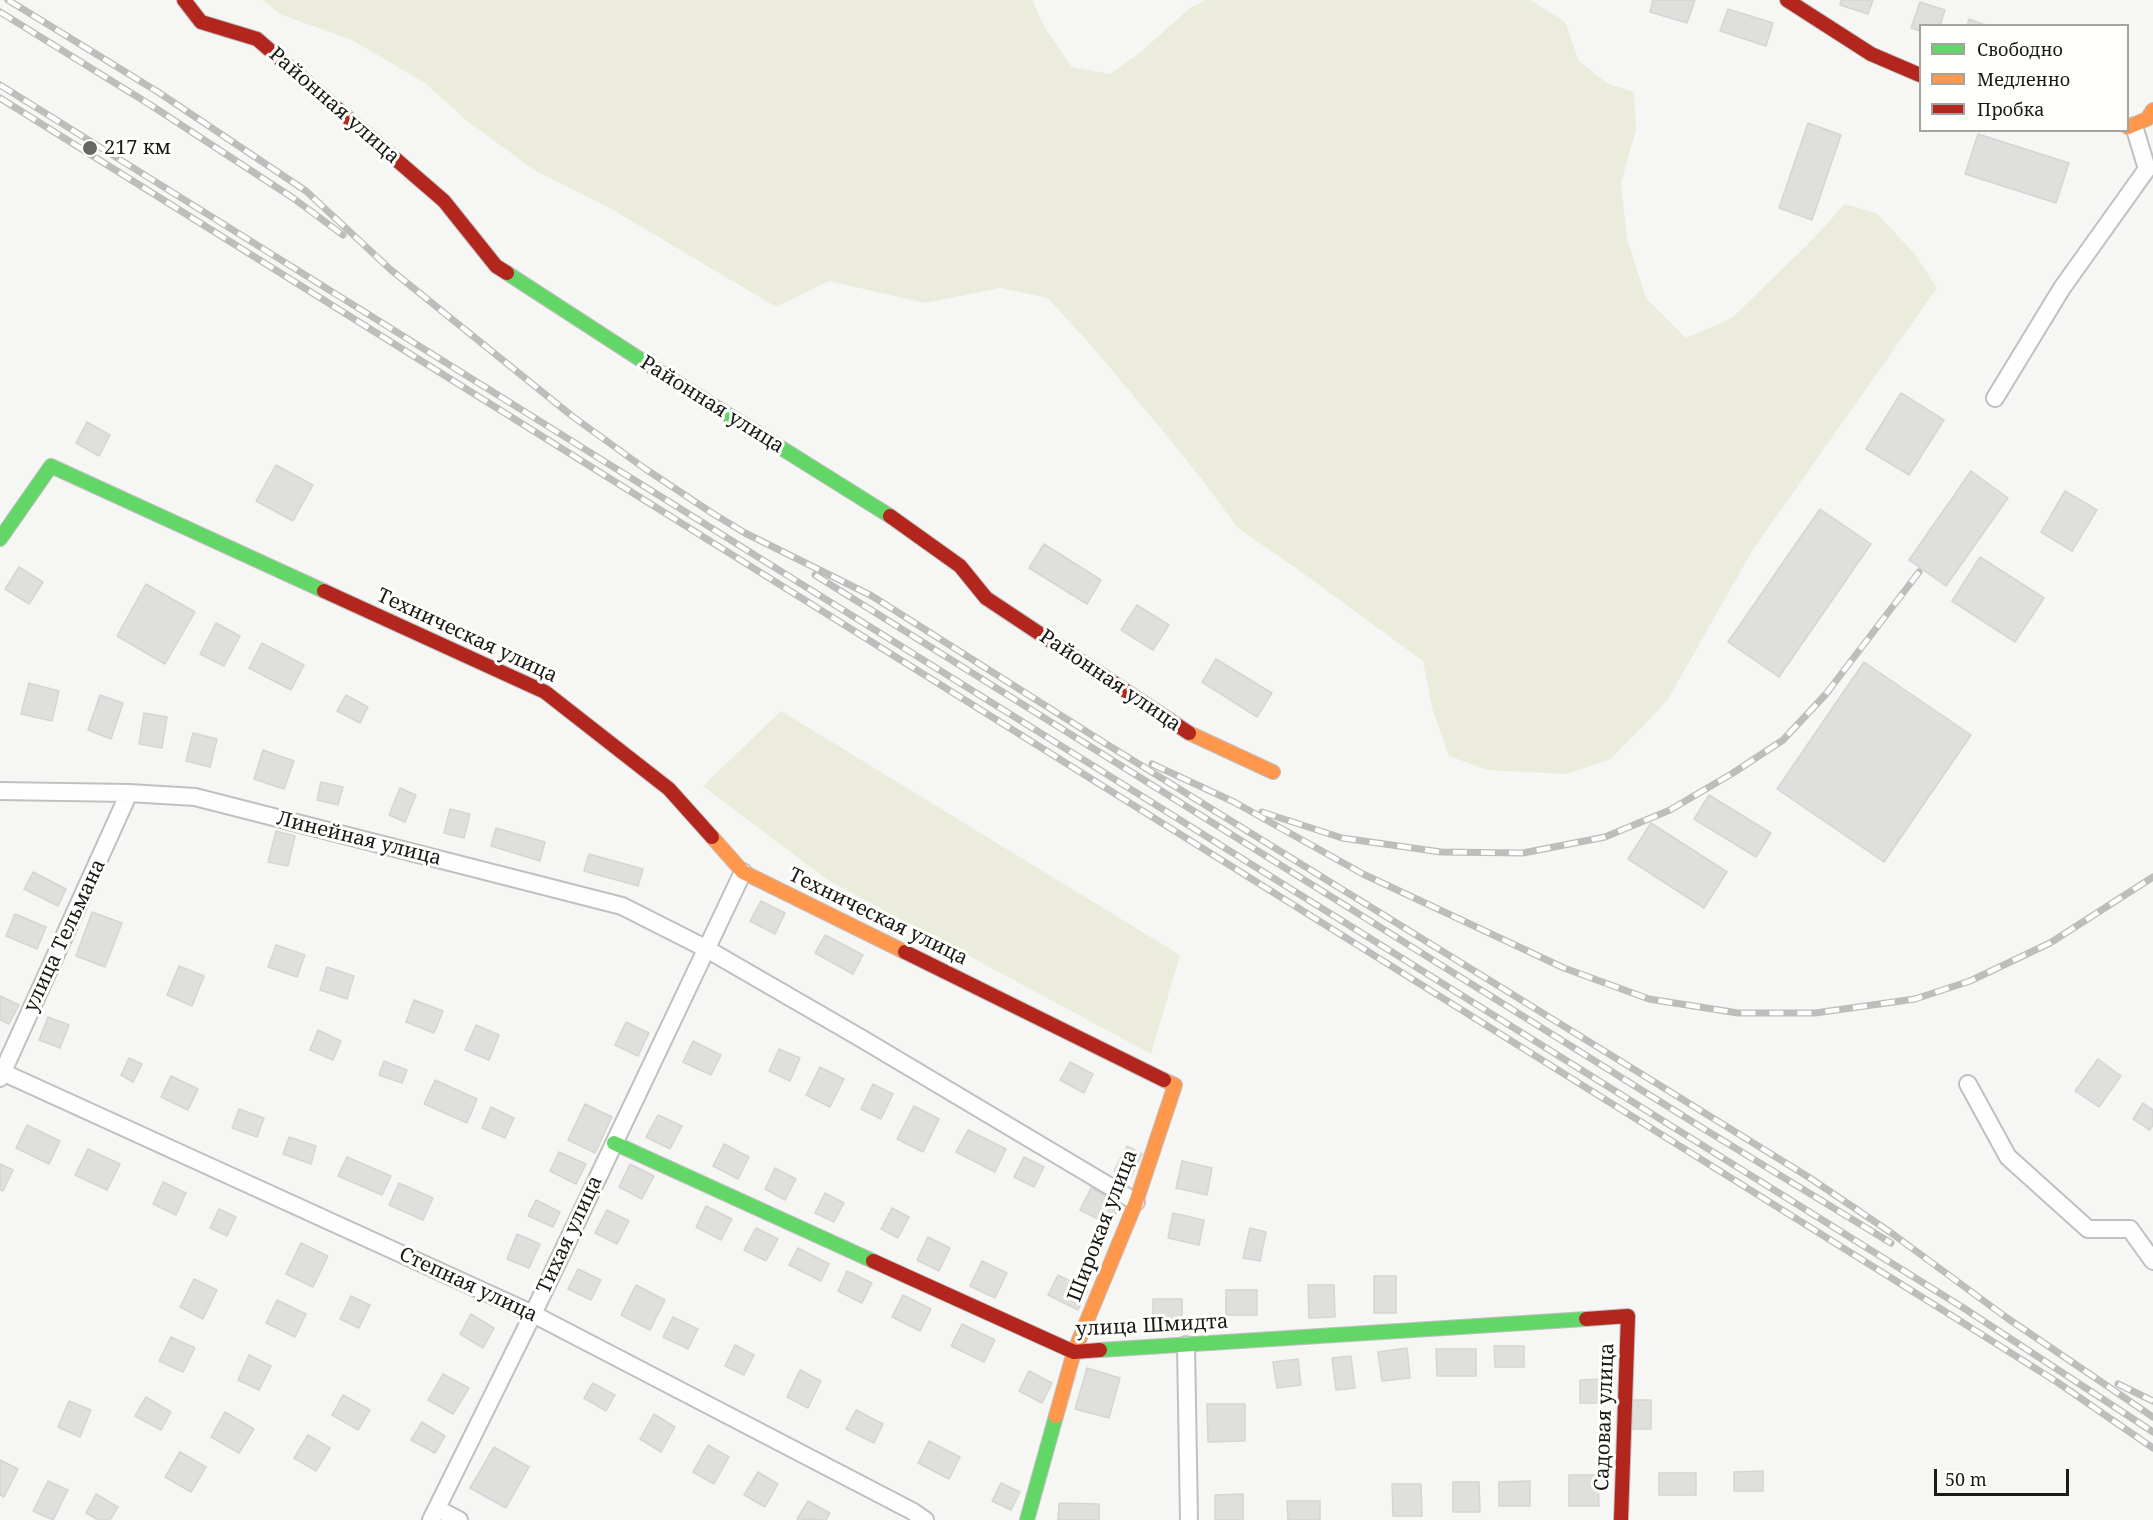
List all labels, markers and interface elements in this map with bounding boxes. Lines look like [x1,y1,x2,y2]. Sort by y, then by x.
legend [1919,24,2129,132]
text: Свободно [1977,37,2063,61]
street label: Районная улица [264,43,404,169]
text: Медленно [1977,67,2070,91]
text: Пробка [1977,97,2044,121]
place label: 217 км [104,136,171,160]
marker: 217 км [81,139,99,157]
street label: Районная улица [636,351,788,459]
street label: Техническая улица [373,584,561,688]
street label: Районная улица [1035,625,1185,737]
street label: Линейная улица [274,807,444,871]
street label: улица Тельмана [19,856,111,1016]
street label: Техническая улица [784,863,972,971]
street label: Широкая улица [1063,1147,1143,1305]
street label: Тихая улица [532,1172,608,1298]
street label: Степная улица [395,1242,541,1328]
street label: улица Шмидта [1075,1310,1229,1342]
street label: Садовая улица [1590,1342,1620,1492]
scale bar [1937,1457,2072,1495]
text: 50 m [1945,1467,1987,1491]

